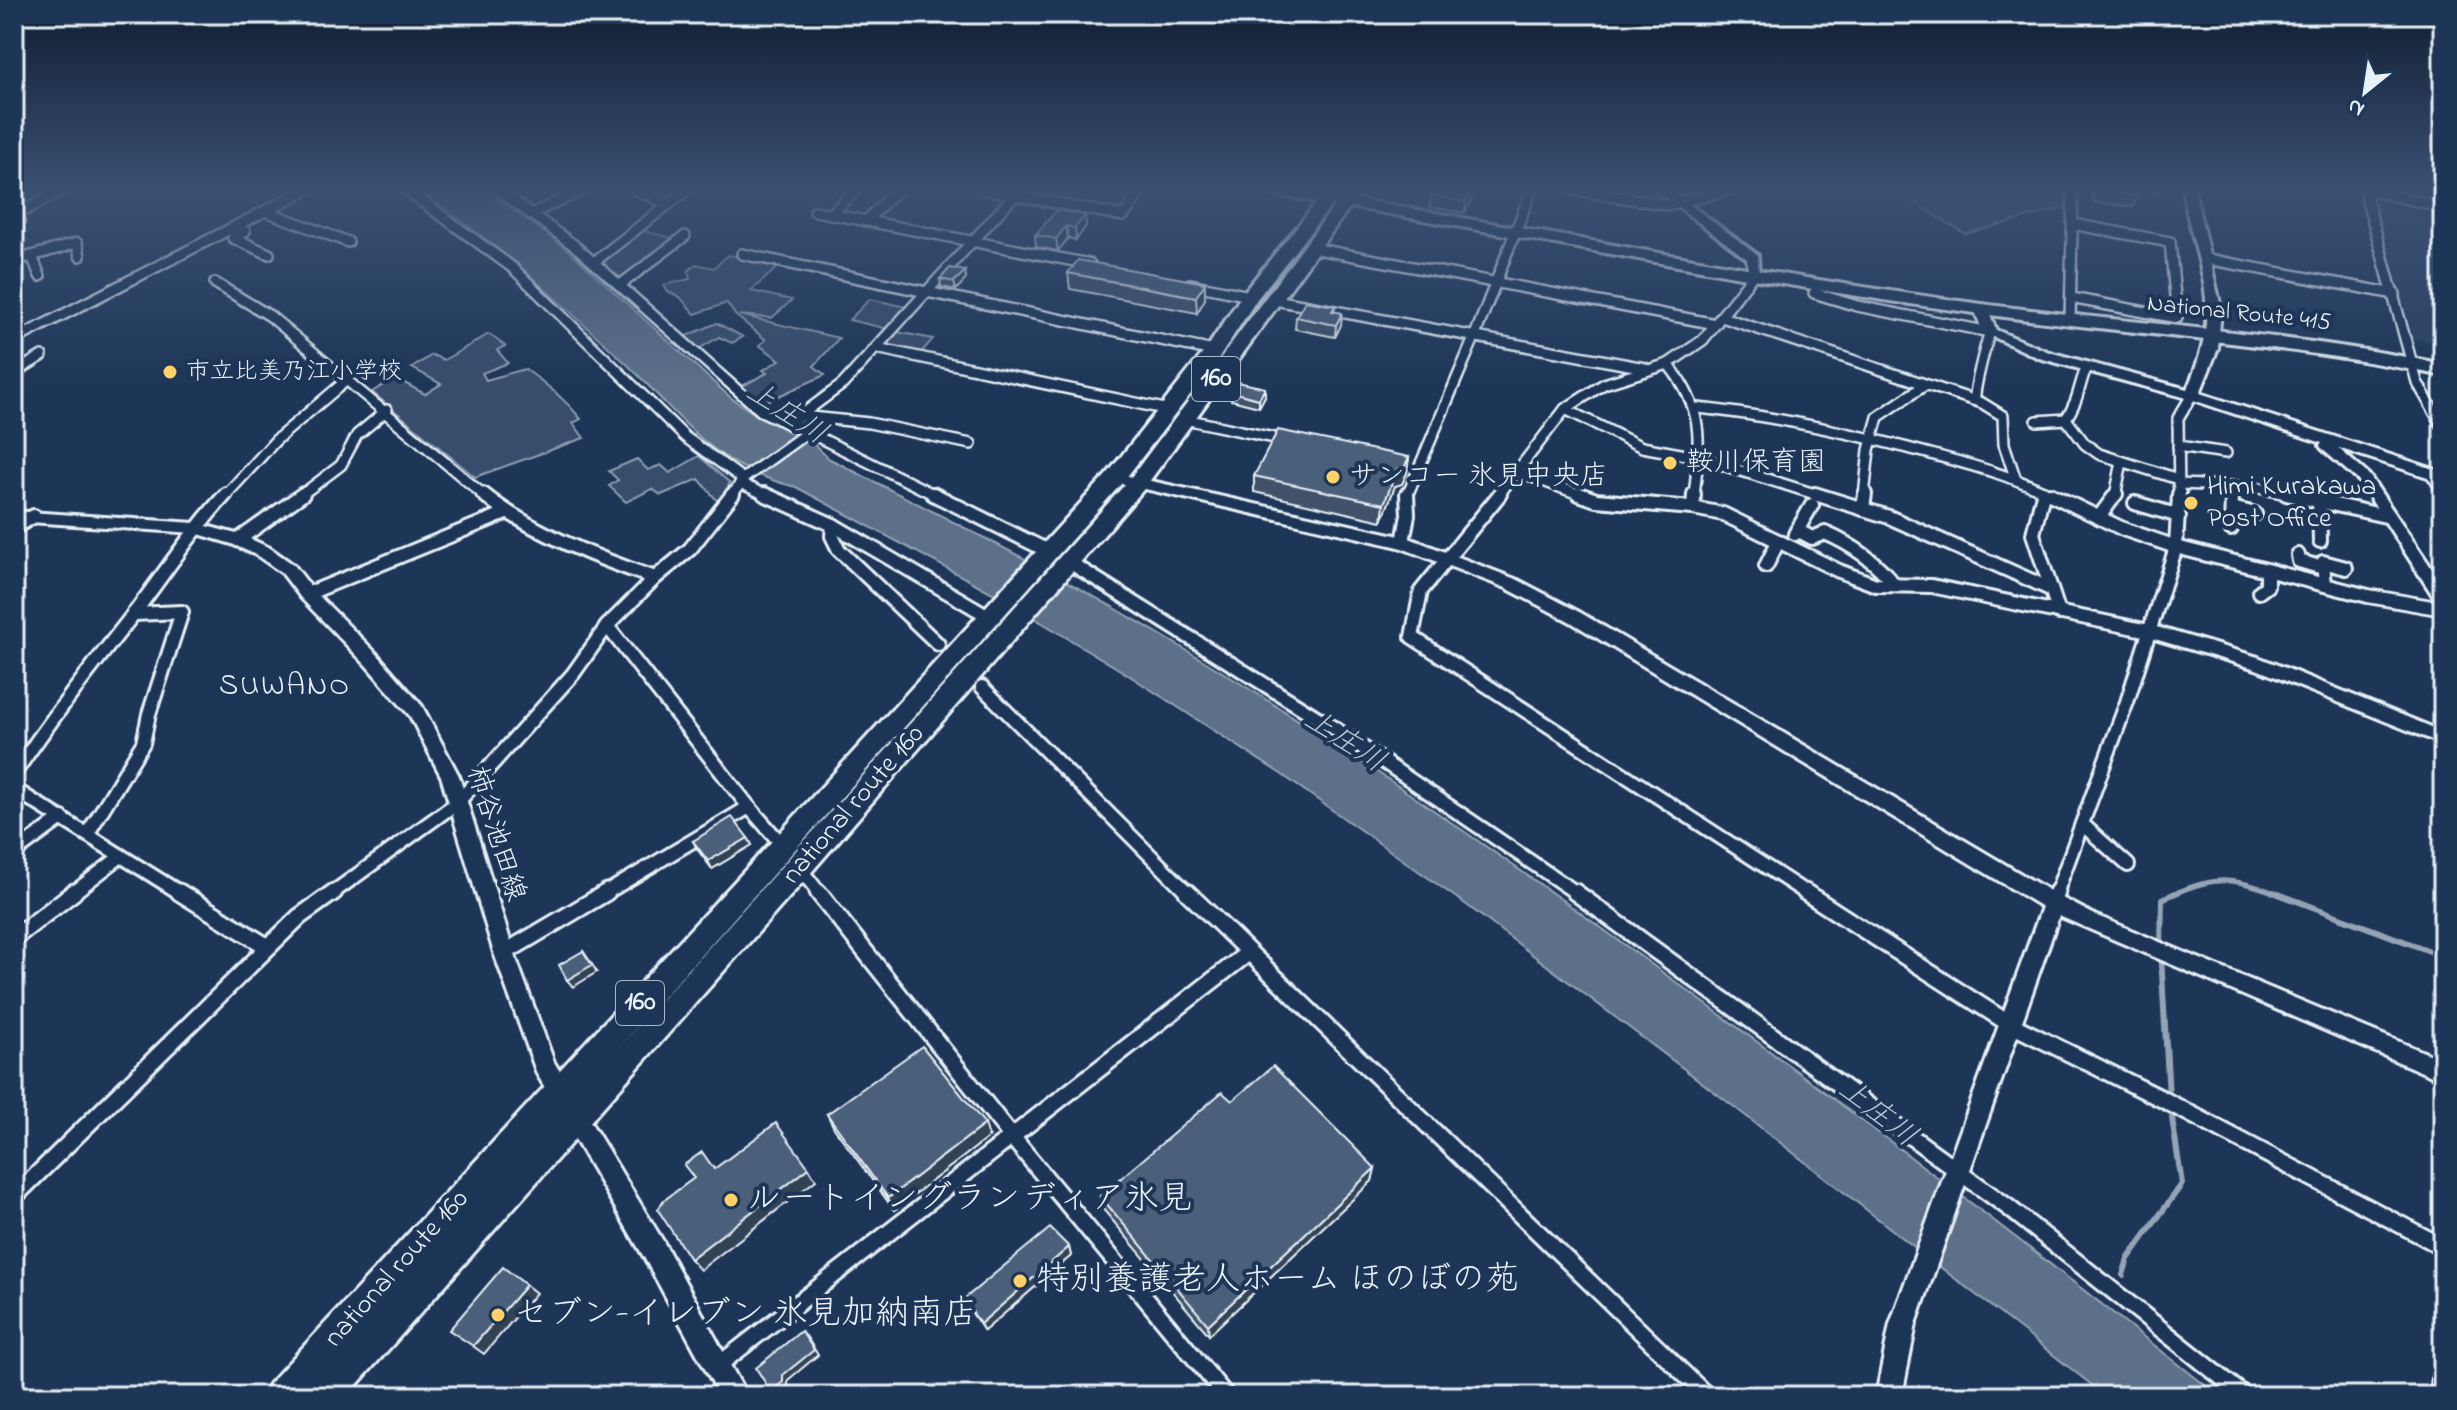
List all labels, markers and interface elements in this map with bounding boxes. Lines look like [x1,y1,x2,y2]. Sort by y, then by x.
north arrow [2325,52,2405,132]
text: N [2342,89,2371,124]
street label: National Route 415 [2146,287,2333,341]
place label: 市立比美乃江小学校 [186,355,402,390]
road number: 160 [1192,357,1240,401]
marker: 市立比美乃江小学校 [161,363,179,381]
water label: 上庄川 [736,371,836,457]
place label: 鞍川保育園 [1686,443,1826,484]
marker: 鞍川保育園 [1661,454,1679,472]
place label: サンコー 氷見中央店 [1349,457,1608,498]
place label: Himi Kurakawa Post Office [2207,467,2376,540]
marker: サンコー 氷見中央店 [1324,468,1342,486]
marker: Himi Kurakawa Post Office [2182,494,2200,512]
district label: SUWANO [219,665,351,709]
water label: 上庄川 [1294,699,1394,785]
street label: national route 160 [773,716,935,894]
street label: 柿谷池田線 [455,761,535,907]
road number: 160 [616,981,664,1025]
water label: 上庄川 [1828,1069,1926,1159]
place label: ルートイングランディア氷見 [747,1175,1192,1225]
street label: national route 160 [315,1181,479,1357]
marker: ルートイングランディア氷見 [722,1191,740,1209]
place label: 特別養護老人ホーム ほのぼの苑 [1036,1256,1519,1306]
marker: 特別養護老人ホーム ほのぼの苑 [1011,1272,1029,1290]
place label: セブン-イレブン 氷見加納南店 [514,1290,977,1340]
marker: セブン-イレブン 氷見加納南店 [489,1306,507,1324]

